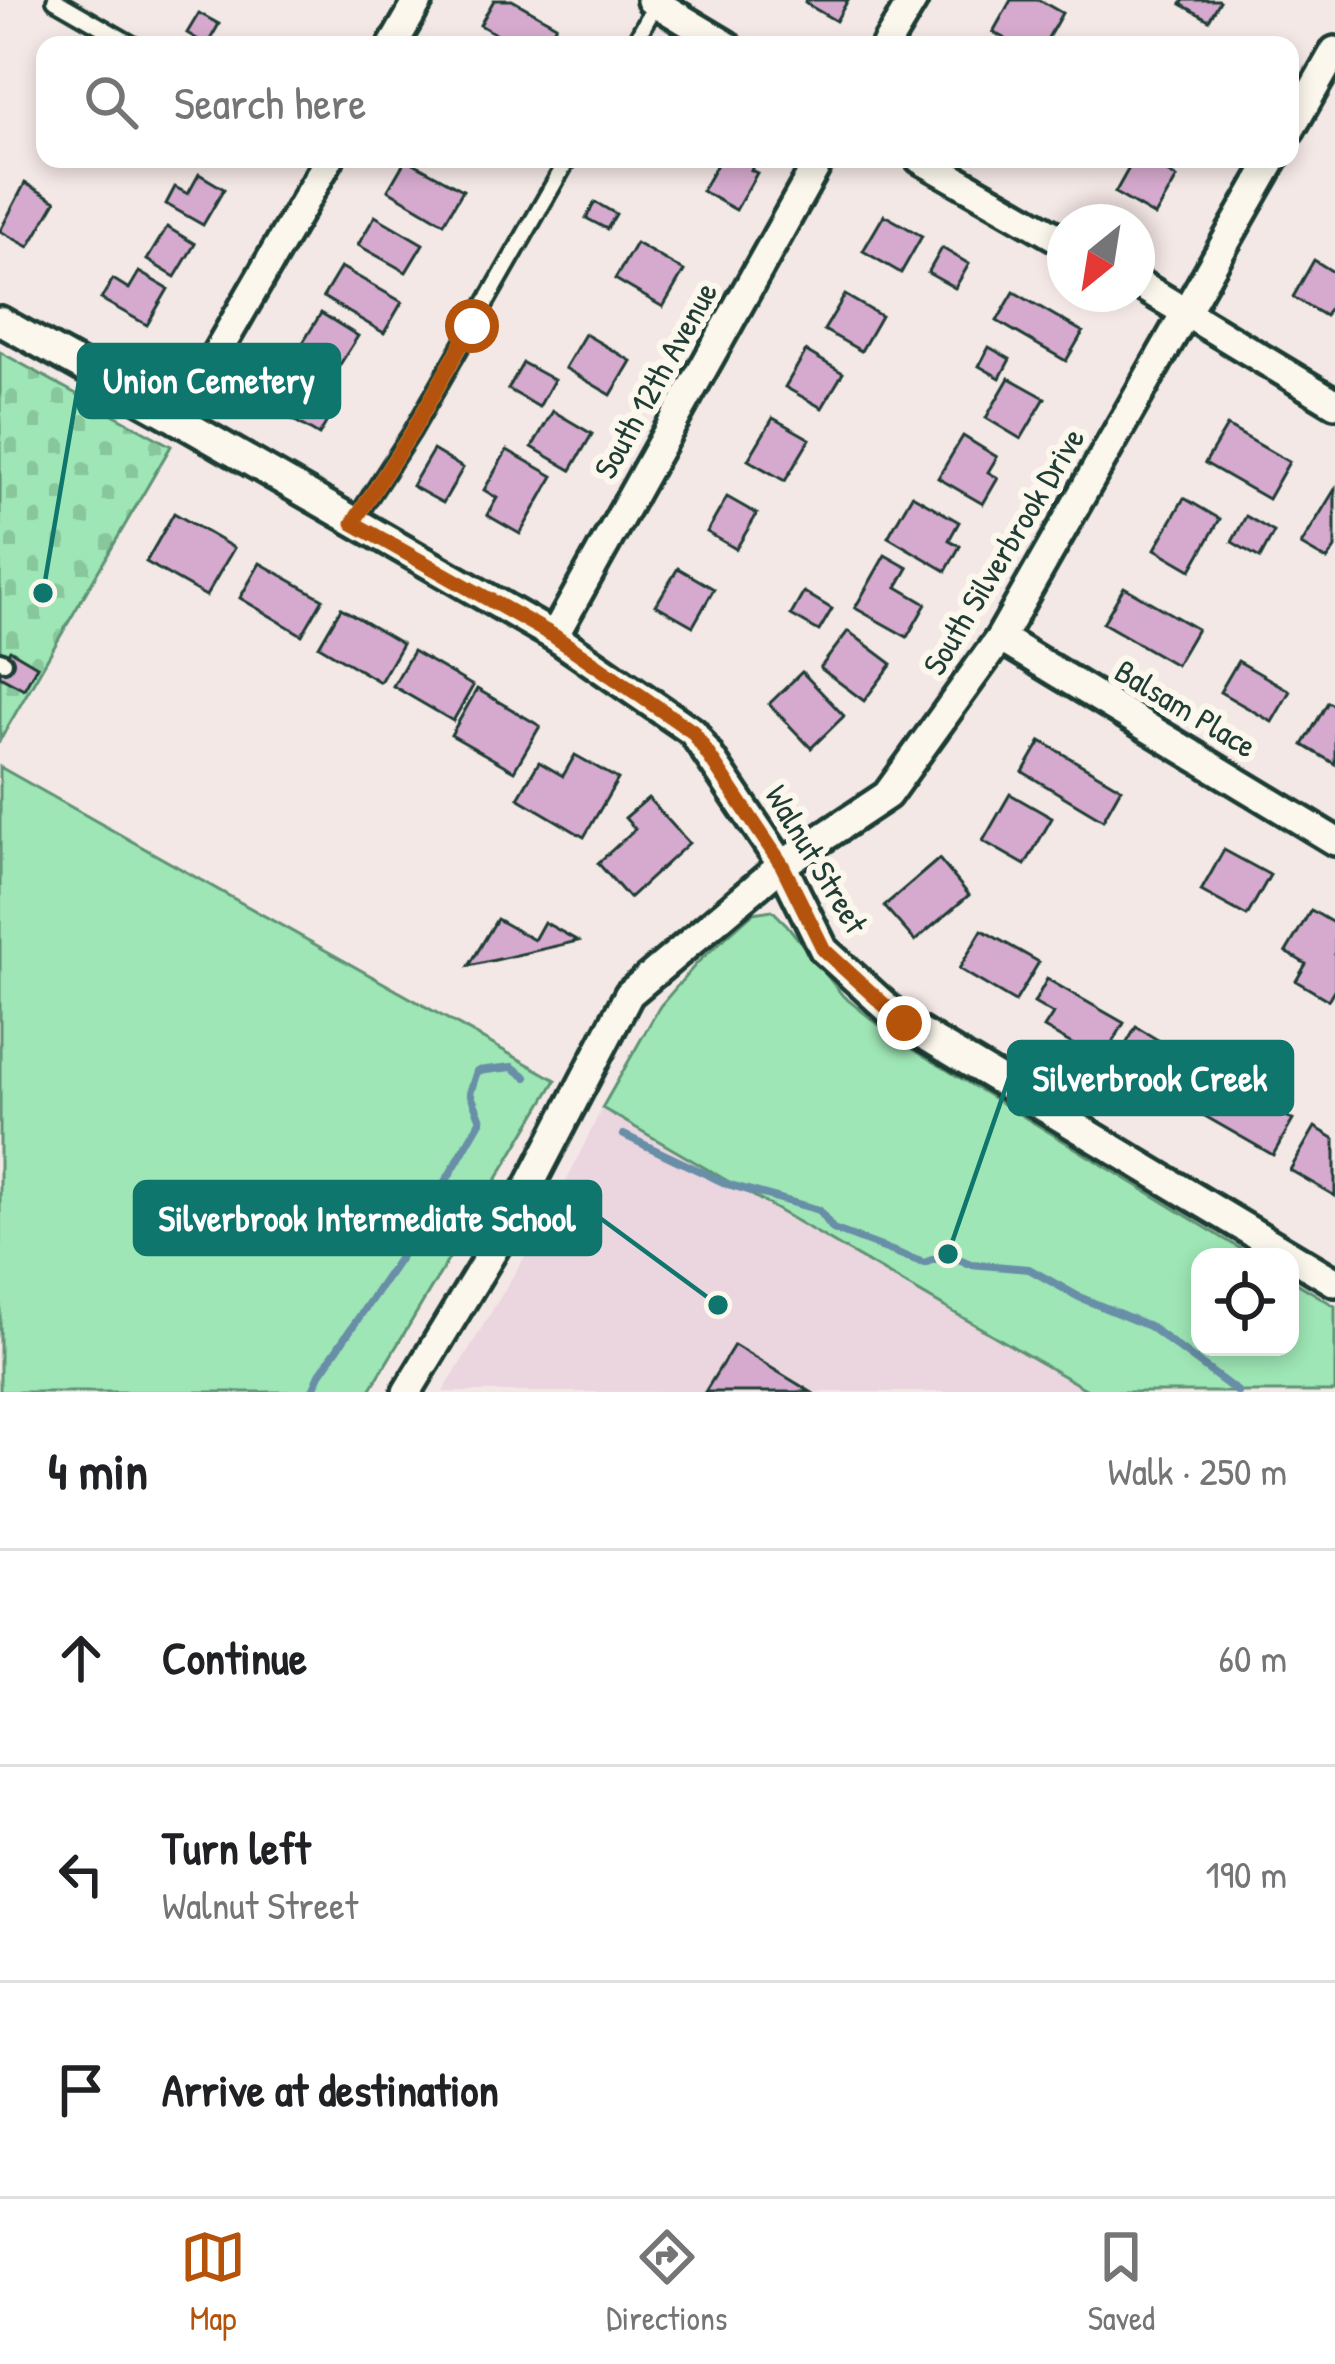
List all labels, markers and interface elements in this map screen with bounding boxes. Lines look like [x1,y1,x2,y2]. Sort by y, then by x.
search box [36,36,1299,168]
icon: search [78,69,144,135]
text: Search here [174,72,366,133]
north arrow [1047,204,1155,312]
street label: South 12th Avenue [583,274,727,486]
route start [445,299,499,353]
callout: Union Cemetery [79,345,339,417]
text: Union Cemetery [103,355,315,405]
street label: South Silverbrook Drive [912,419,1094,683]
street label: Balsam Place [1107,649,1265,767]
street label: Walnut Street [755,777,879,942]
route end [877,996,931,1050]
callout: Silverbrook Creek [1009,1042,1292,1114]
text: Silverbrook Creek [1033,1053,1267,1102]
callout: Silverbrook Intermediate School [135,1182,600,1254]
text: Silverbrook Intermediate School [158,1193,577,1242]
map controls [1191,1248,1299,1356]
button: locate [1191,1248,1299,1356]
text: 4 min [48,1436,148,1505]
text: Walk · 250 m [1108,1444,1287,1497]
icon: ahead [48,1625,114,1691]
text: Continue [162,1627,307,1688]
text: 60 m [1218,1631,1287,1684]
text: Turn left [162,1817,311,1878]
icon: left [48,1841,114,1907]
text: 190 m [1206,1847,1287,1900]
text: Walnut Street [162,1878,358,1931]
icon: arrive [48,2057,114,2123]
text: Arrive at destination [162,2059,499,2120]
tab: Map [180,2224,246,2340]
tab: Directions [606,2224,728,2340]
tab: Saved [1088,2224,1155,2340]

